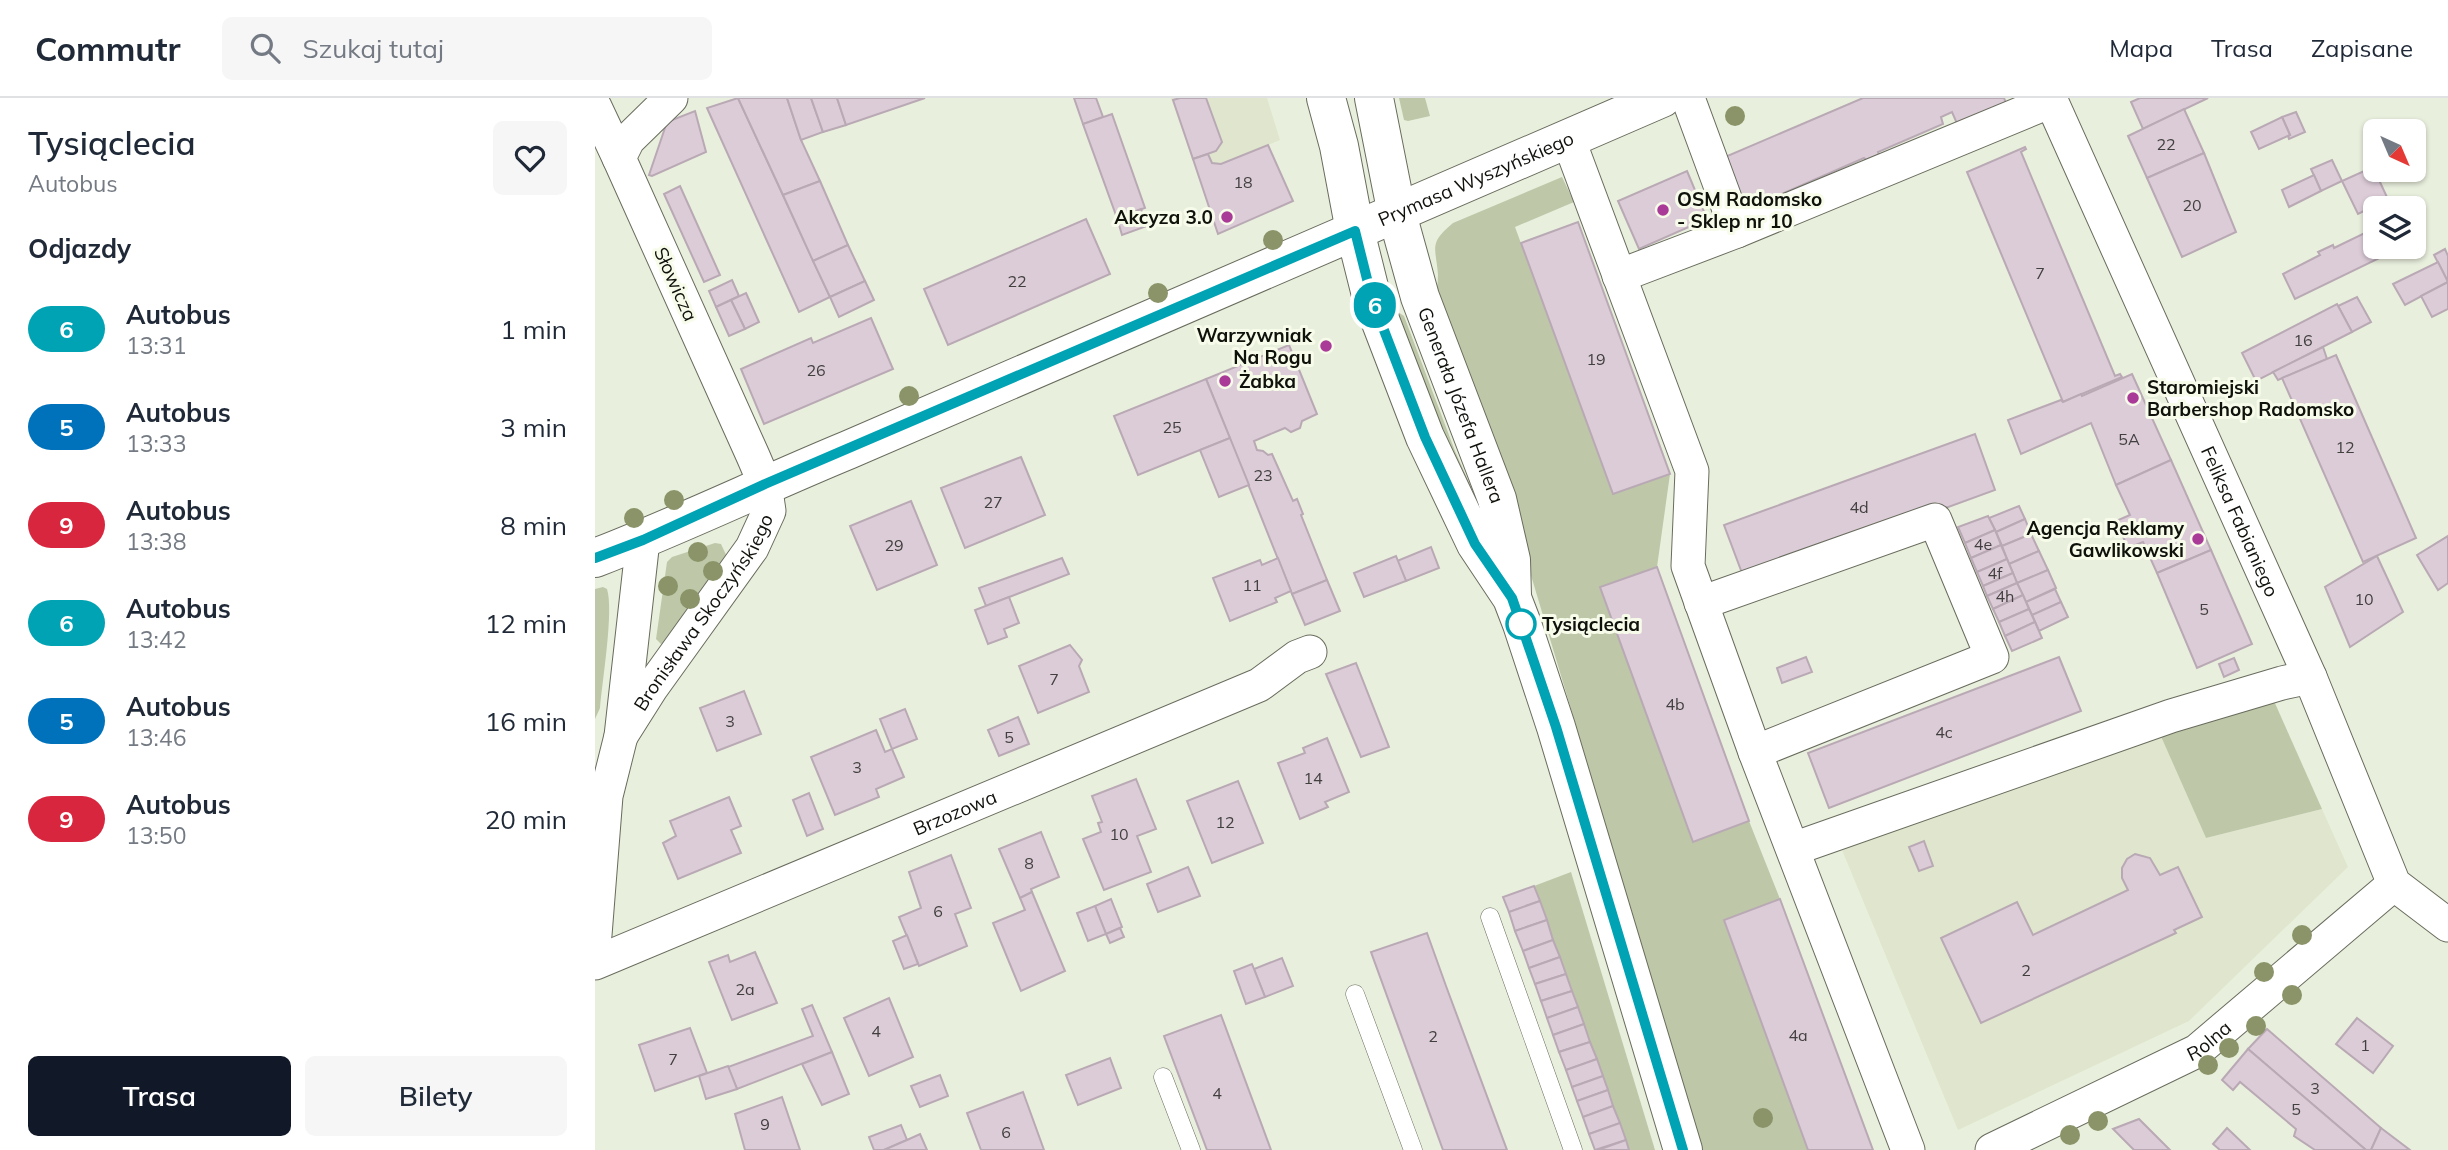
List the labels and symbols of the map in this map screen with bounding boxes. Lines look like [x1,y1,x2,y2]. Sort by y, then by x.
north arrow [2363,119,2425,182]
street label: Prymasa Wyszyńskiego [1374,126,1577,231]
house number: 22 [2156,134,2176,154]
house number: 18 [1233,172,1253,192]
place label: OSM Radomsko - Sklep nr 10 [1677,187,1822,233]
house number: 20 [2182,195,2202,215]
marker: OSM Radomsko - Sklep nr 10 [1655,202,1671,218]
place label: Akcyza 3.0 [1114,205,1213,229]
marker: Akcyza 3.0 [1219,209,1235,225]
street label: Słowicza [649,243,703,325]
house number: 7 [2035,263,2045,283]
house number: 22 [1007,271,1027,291]
line badge: 6 [1352,282,1398,328]
street label: Generała Józefa Hallera [1413,304,1509,507]
place label: Warzywniak Na Rogu [1196,323,1312,369]
house number: 16 [2293,330,2313,350]
marker: Warzywniak Na Rogu [1318,338,1334,354]
house number: 19 [1586,349,1606,369]
house number: 26 [806,360,826,380]
place label: Żabka [1239,369,1296,393]
marker: Żabka [1217,373,1233,389]
place label: Staromiejski Barbershop Radomsko [2147,375,2354,421]
marker: Staromiejski Barbershop Radomsko [2125,390,2141,406]
house number: 25 [1162,417,1182,437]
house number: 5A [2118,429,2140,449]
house number: 12 [2335,437,2355,457]
street label: Feliksa Fabianiego [2196,442,2284,600]
house number: 23 [1253,465,1273,485]
house number: 27 [983,492,1003,512]
house number: 4d [1849,497,1869,517]
street label: Bronisława Skoczyńskiego [628,510,778,715]
place label: Agencja Reklamy Gawlikowski [2027,516,2185,562]
marker: Agencja Reklamy Gawlikowski [2190,531,2206,547]
house number: 4e [1974,534,1992,554]
house number: 29 [884,535,904,555]
house number: 4f [1987,563,2003,583]
house number: 11 [1242,575,1262,595]
house number: 4h [1996,586,2014,606]
house number: 10 [2354,589,2374,609]
house number: 5 [2199,599,2209,619]
marker: Tysiąclecia [1506,609,1536,639]
place label: Tysiąclecia [1542,612,1640,636]
house number: 7 [1049,669,1059,689]
house number: 4b [1665,694,1685,714]
house number: 3 [725,711,735,731]
house number: 4c [1935,722,1953,742]
house number: 5 [1004,727,1014,747]
house number: 3 [852,757,862,777]
house number: 14 [1303,768,1323,788]
street label: Brzozowa [909,784,1000,841]
house number: 12 [1215,812,1235,832]
house number: 10 [1109,824,1129,844]
house number: 8 [1024,853,1034,873]
house number: 6 [933,901,943,921]
house number: 2 [2021,960,2031,980]
house number: 2a [735,979,755,999]
street label: Rolna [2183,1015,2236,1066]
house number: 4 [871,1021,881,1041]
house number: 4a [1788,1025,1808,1045]
house number: 2 [1428,1026,1438,1046]
house number: 1 [2360,1035,2370,1055]
house number: 7 [668,1049,678,1069]
house number: 3 [2310,1078,2320,1098]
house number: 4 [1212,1083,1222,1103]
house number: 5 [2291,1099,2301,1119]
house number: 9 [760,1114,770,1134]
house number: 6 [1001,1122,1011,1142]

